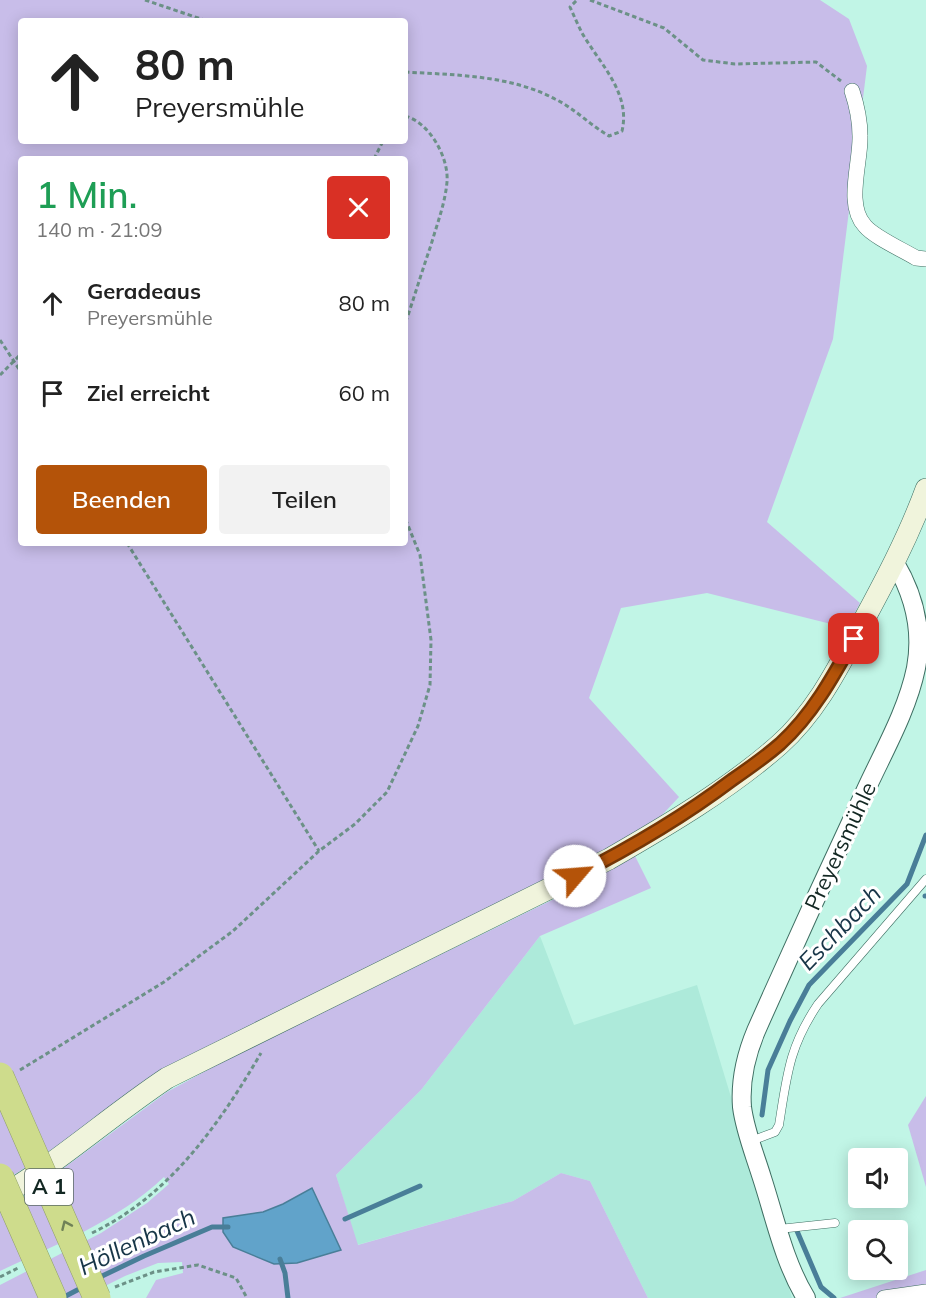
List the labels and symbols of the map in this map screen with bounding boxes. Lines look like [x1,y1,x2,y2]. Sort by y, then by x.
pin [828,613,879,664]
street label: Preyersmühle [798,777,882,915]
position arrow [543,844,607,908]
water label: Eschbach [791,879,887,976]
road number: A 1 [25,1169,73,1205]
water label: Höllenbach [73,1201,200,1281]
one-way arrow [61,1221,73,1232]

